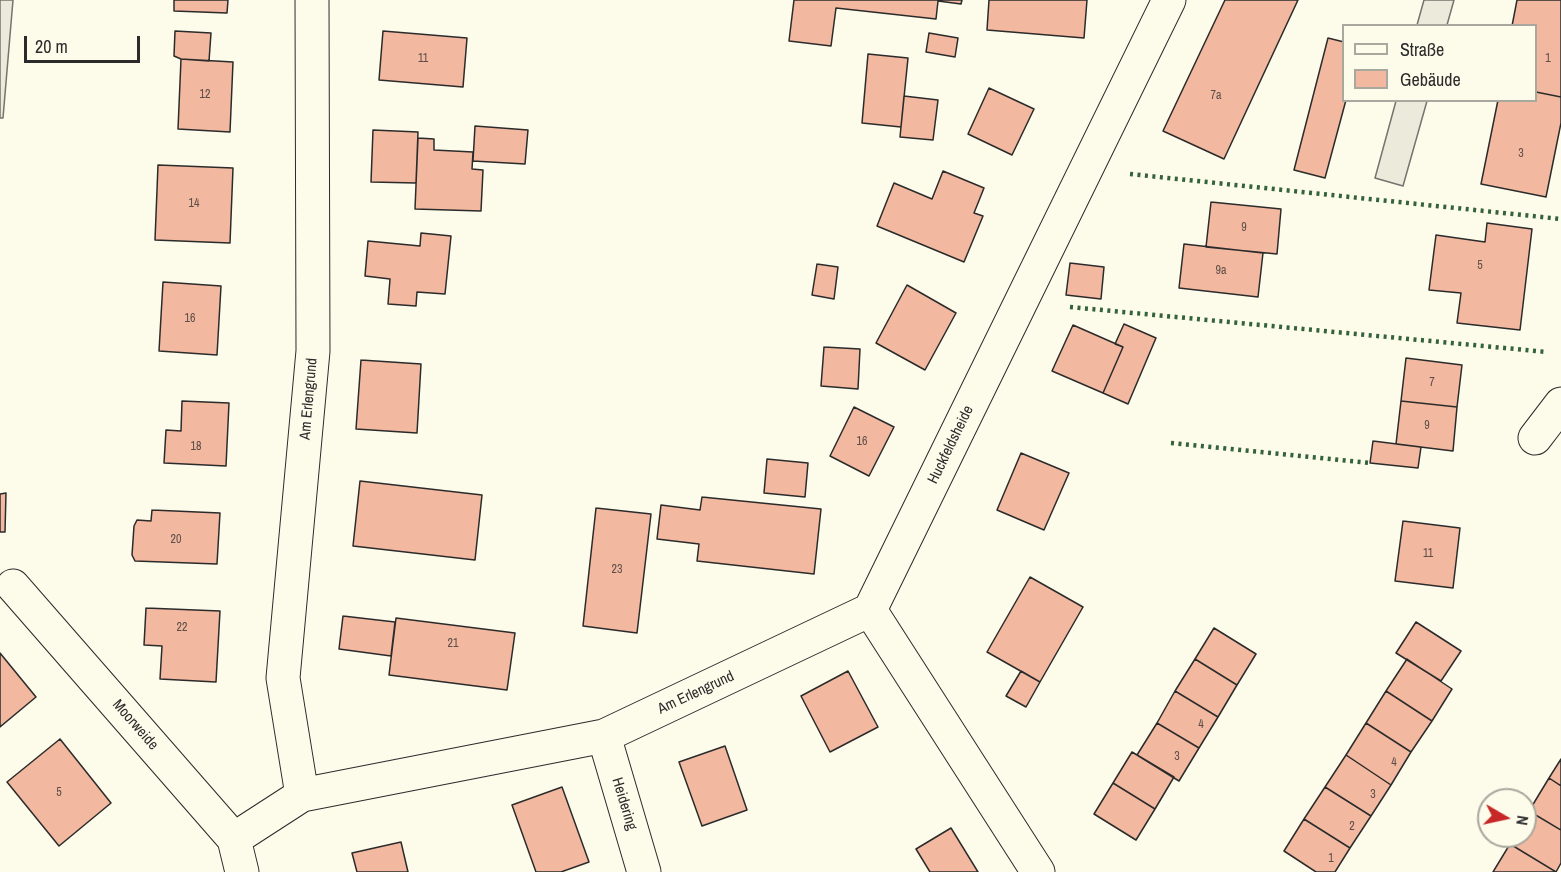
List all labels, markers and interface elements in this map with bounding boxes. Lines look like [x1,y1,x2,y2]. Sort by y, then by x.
scale bar [27,24,142,62]
legend [1342,24,1537,102]
text: 20 m [35,34,68,59]
text: Straße [1400,37,1444,62]
house number: 11 [418,52,428,66]
house number: 1 [1545,52,1551,66]
text: Gebäude [1400,67,1461,92]
house number: 12 [200,88,210,102]
house number: 7a [1211,89,1221,103]
house number: 3 [1518,147,1524,161]
house number: 14 [189,197,199,211]
house number: 9 [1241,221,1247,235]
house number: 5 [1477,259,1483,273]
house number: 9a [1216,264,1226,278]
house number: 16 [185,312,195,326]
street label: Am Erlengrund [296,357,322,441]
house number: 7 [1429,376,1435,390]
street label: Huckfeldsheide [924,403,978,487]
house number: 9 [1424,419,1430,433]
house number: 16 [857,435,867,449]
house number: 18 [191,440,201,454]
house number: 20 [171,533,181,547]
house number: 11 [1423,547,1433,561]
house number: 23 [612,563,622,577]
house number: 22 [177,621,187,635]
house number: 21 [448,637,458,651]
street label: Am Erlengrund [655,668,737,718]
street label: Moorweide [108,696,162,754]
house number: 4 [1198,718,1204,732]
house number: 3 [1174,750,1180,764]
house number: 4 [1391,756,1397,770]
street label: Heidering [607,776,641,832]
house number: 5 [56,786,62,800]
house number: 3 [1370,788,1376,802]
north arrow [1477,788,1537,848]
text: N [1511,814,1534,827]
house number: 2 [1349,820,1355,834]
house number: 1 [1328,852,1334,866]

